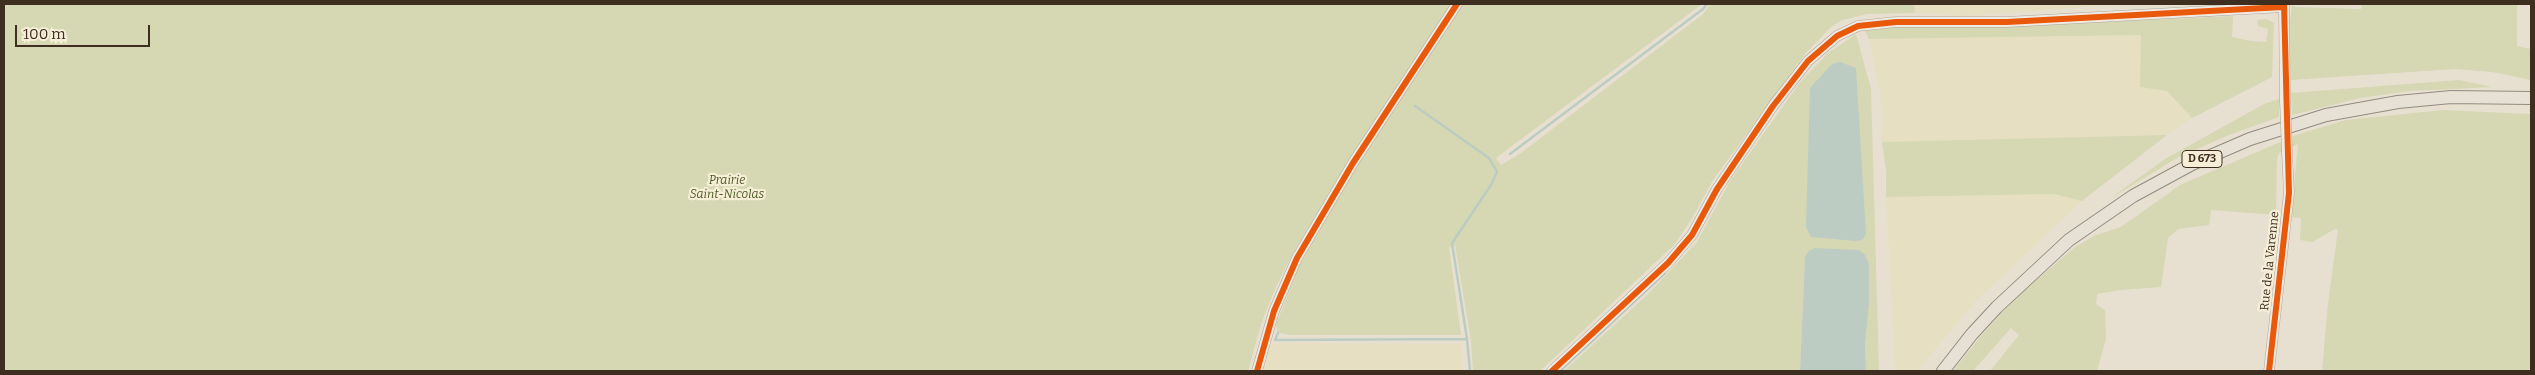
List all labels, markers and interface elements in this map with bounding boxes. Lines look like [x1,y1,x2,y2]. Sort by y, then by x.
scale bar [18,15,152,47]
text: 100 m [23,25,66,43]
road number: D 673 [2182,150,2222,168]
park label: Prairie Saint-Nicolas [690,174,764,202]
street label: Rue de la Varenne [2258,211,2282,311]

